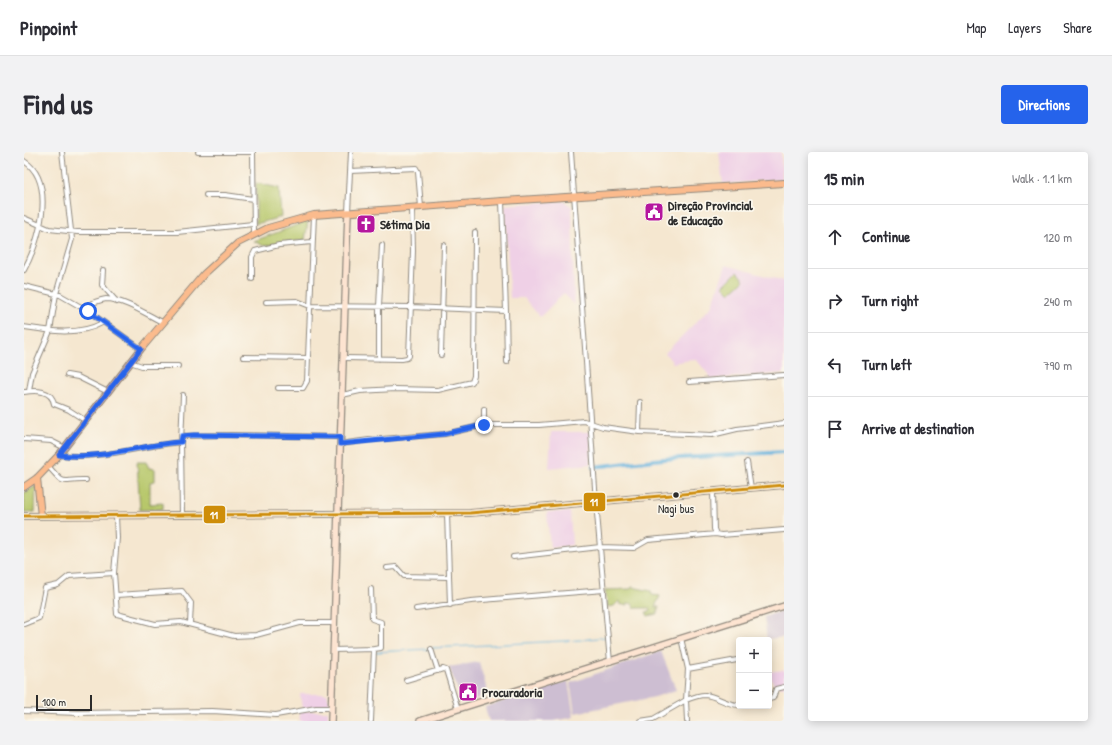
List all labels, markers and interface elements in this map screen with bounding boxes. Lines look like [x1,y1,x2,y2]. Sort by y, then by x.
text: Pinpoint [20,15,77,41]
text: Map [966,18,986,37]
text: Layers [1008,18,1041,37]
text: Share [1063,18,1092,37]
text: Find us [24,85,93,123]
button: Directions [1001,85,1088,124]
text: 15 min [824,167,864,190]
text: Walk · 1.1 km [1012,169,1072,187]
place label: Direção Províncial de Educação [668,196,753,229]
public building icon: Direção Províncial de Educação [643,201,665,223]
church icon: Sétima Dia [355,213,377,235]
place label: Sétima Dia [380,215,431,233]
icon: ahead [824,226,846,248]
text: Continue [862,226,910,247]
text: 120 m [1044,228,1072,246]
icon: right [824,290,846,312]
text: Turn right [862,290,918,311]
text: 240 m [1043,292,1072,310]
route start [79,302,97,320]
icon: left [824,354,846,376]
text: Turn left [862,354,912,375]
text: 790 m [1043,356,1072,374]
route end [475,416,493,434]
icon: arrive [824,418,846,440]
text: Arrive at destination [862,418,974,439]
marker: Nagi bus [671,490,681,500]
line badge: 11 [583,492,606,512]
text: 11 [590,495,598,509]
place label: Nagi bus [658,500,694,517]
line badge: 11 [203,505,226,524]
text: 11 [210,508,218,522]
map controls [736,637,772,709]
button: + [736,637,772,673]
button: − [736,673,772,709]
public building icon: Procuradoria [457,681,479,703]
place label: Procuradoria [482,683,543,701]
scale bar [36,693,92,712]
text: 100 m [42,695,66,709]

